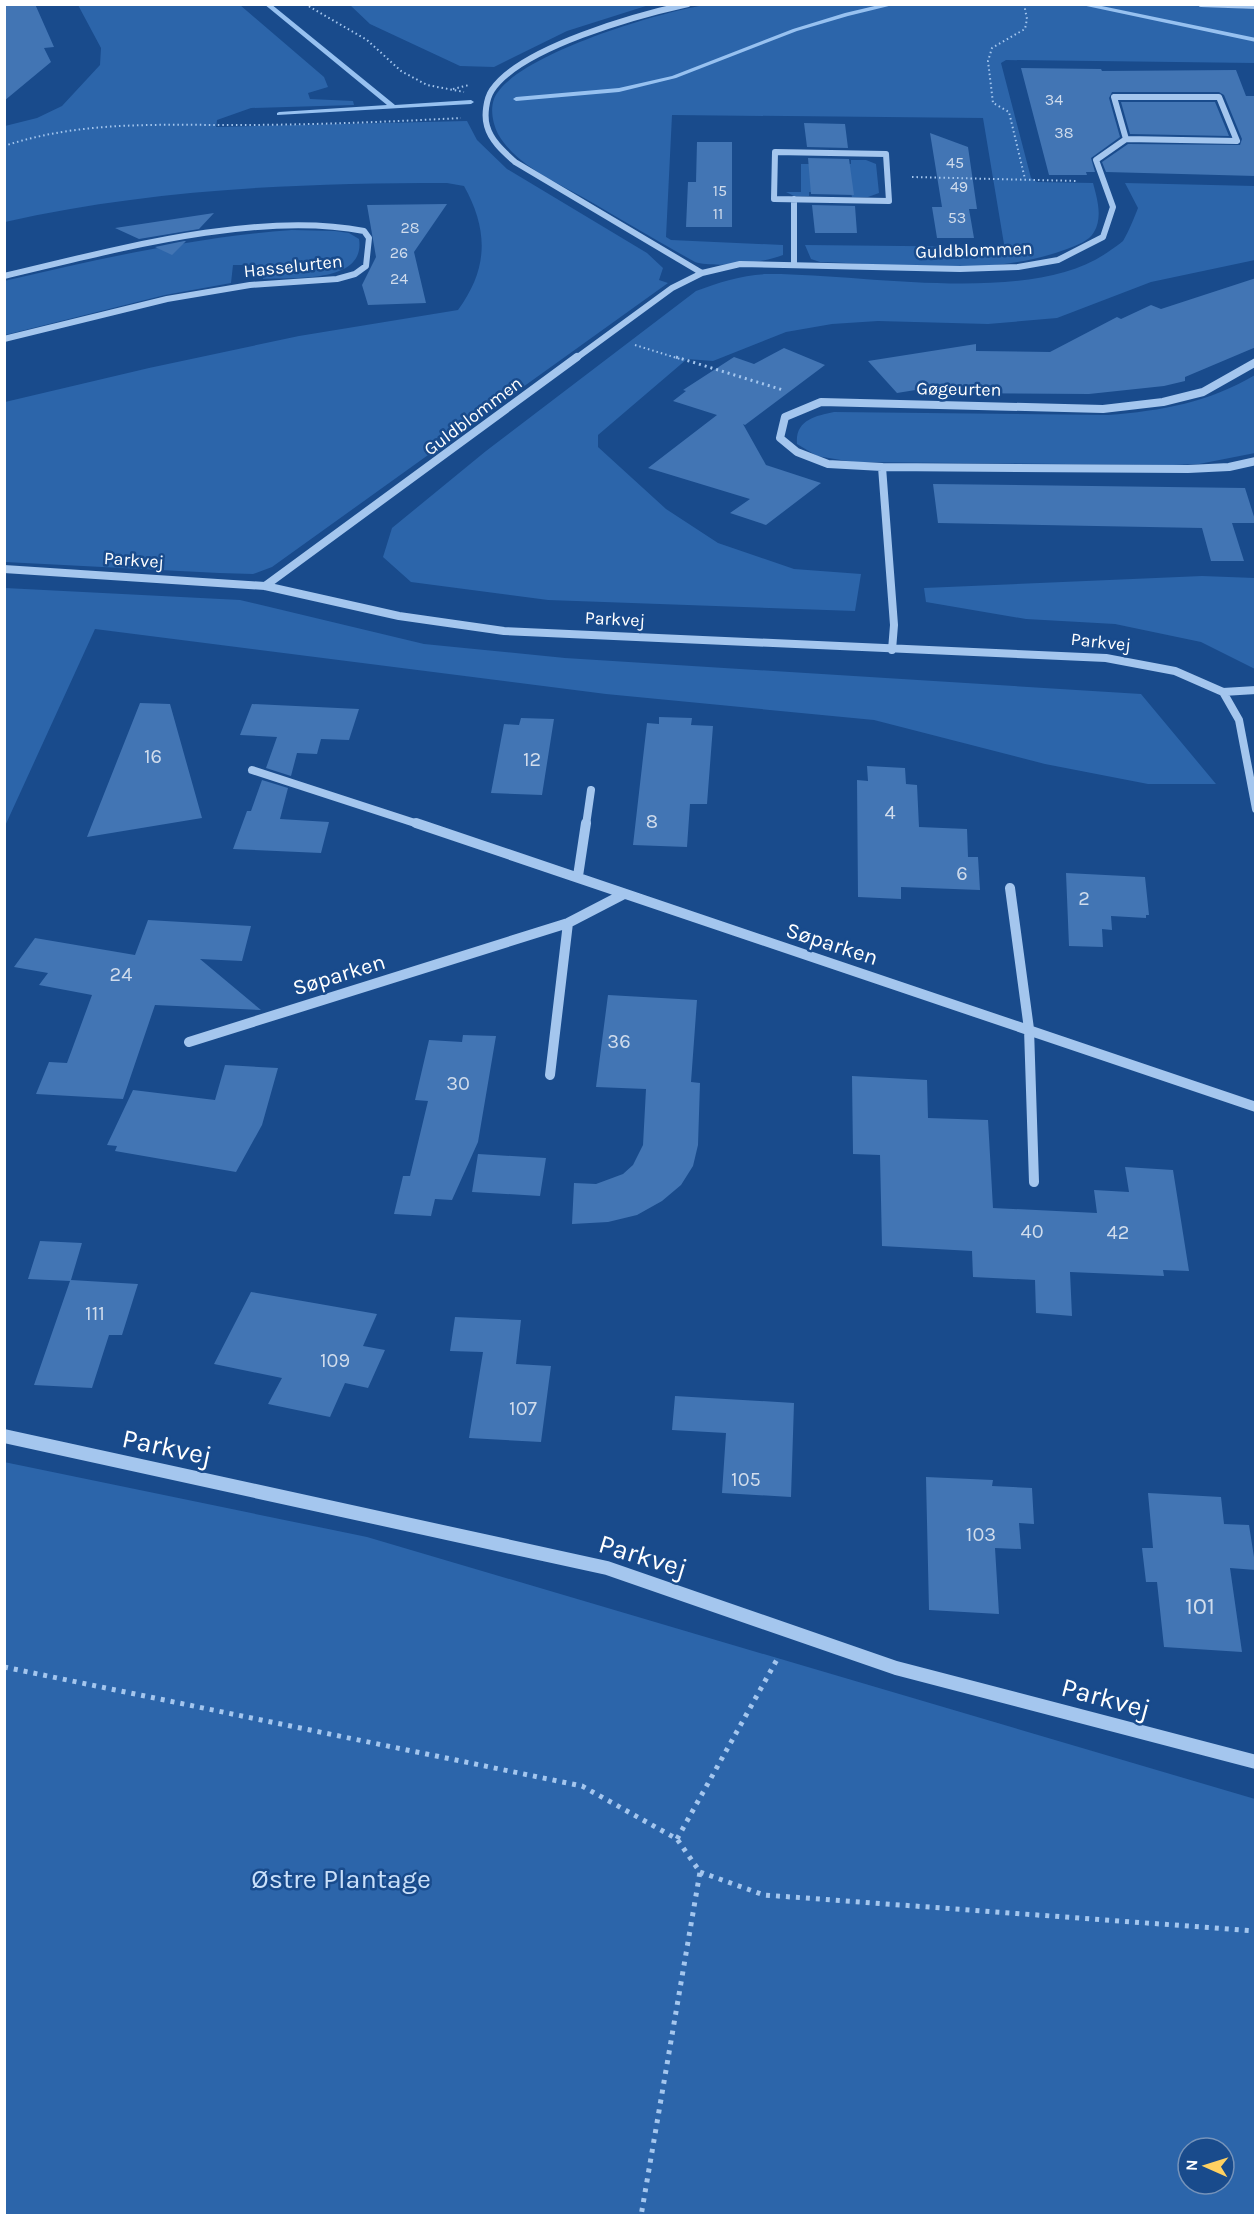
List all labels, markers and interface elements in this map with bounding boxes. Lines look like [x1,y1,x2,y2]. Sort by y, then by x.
house number: 34 [1045,90,1063,109]
house number: 38 [1054,123,1074,142]
house number: 45 [946,153,964,172]
house number: 49 [950,177,968,196]
house number: 15 [713,181,727,200]
house number: 11 [713,204,723,223]
house number: 53 [948,208,966,227]
house number: 28 [400,218,420,237]
street label: Guldblommen [915,237,1033,263]
house number: 26 [390,243,408,262]
street label: Hasselurten [242,250,344,282]
house number: 24 [390,269,408,288]
street label: Guldblommen [419,372,527,460]
street label: Gøgeurten [916,377,1002,401]
street label: Parkvej [103,547,165,573]
street label: Parkvej [584,606,646,632]
street label: Parkvej [1070,628,1132,656]
house number: 16 [144,745,162,768]
house number: 12 [523,748,541,771]
house number: 4 [884,801,896,824]
house number: 8 [646,810,658,833]
house number: 6 [956,862,968,885]
house number: 2 [1078,887,1090,910]
street label: Søparken [783,917,881,971]
street label: Søparken [290,949,388,1001]
house number: 24 [110,963,132,986]
house number: 36 [607,1030,631,1053]
house number: 30 [446,1072,470,1095]
house number: 40 [1020,1220,1044,1243]
house number: 42 [1107,1221,1129,1244]
house number: 111 [85,1302,105,1325]
house number: 109 [320,1349,350,1372]
house number: 107 [509,1397,538,1420]
street label: Parkvej [119,1422,215,1472]
house number: 105 [731,1468,761,1491]
house number: 103 [966,1523,996,1546]
street label: Parkvej [595,1527,691,1585]
house number: 101 [1185,1592,1215,1620]
street label: Parkvej [1058,1671,1154,1725]
park label: Østre Plantage [251,1863,431,1895]
north arrow [1176,2136,1236,2196]
text: N [1182,2159,1201,2171]

